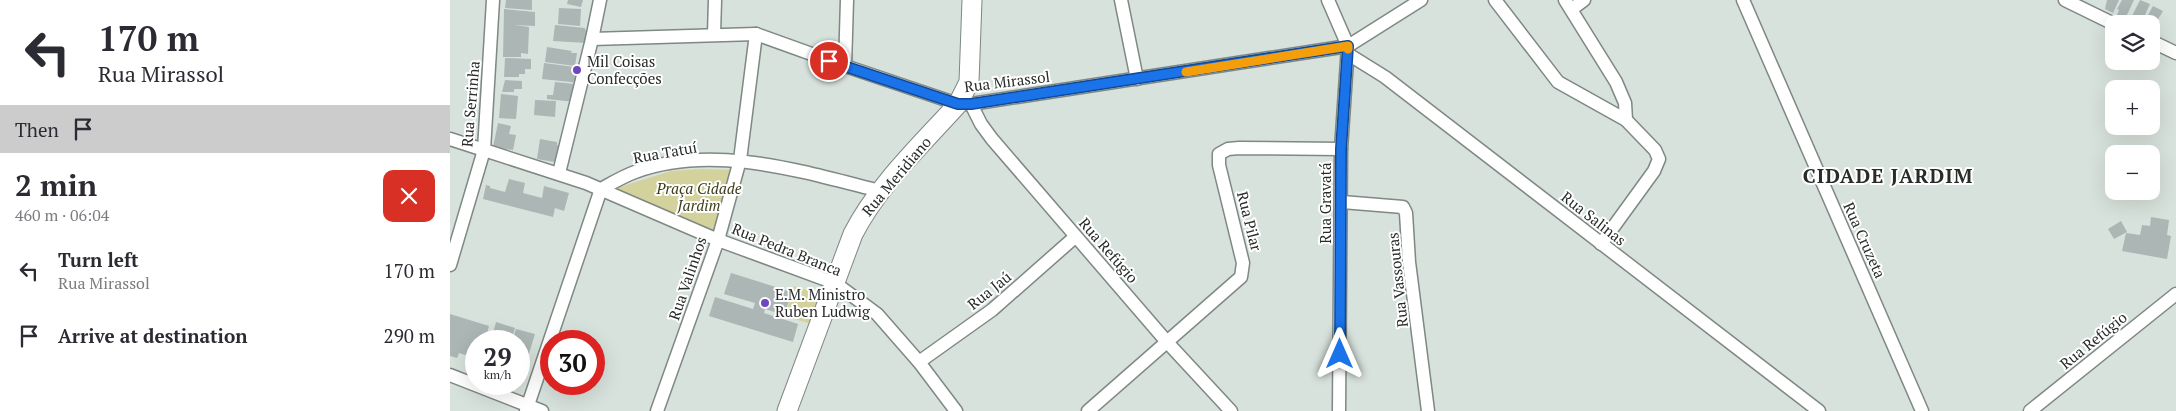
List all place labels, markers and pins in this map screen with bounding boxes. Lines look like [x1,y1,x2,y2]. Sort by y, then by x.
pin [808,40,850,82]
place label: Mil Coisas Confecções [587,51,662,88]
marker: Mil Coisas Confecções [571,64,583,76]
place label: E.M. Ministro Ruben Ludwig [775,284,871,321]
marker: E.M. Ministro Ruben Ludwig [759,297,771,309]

